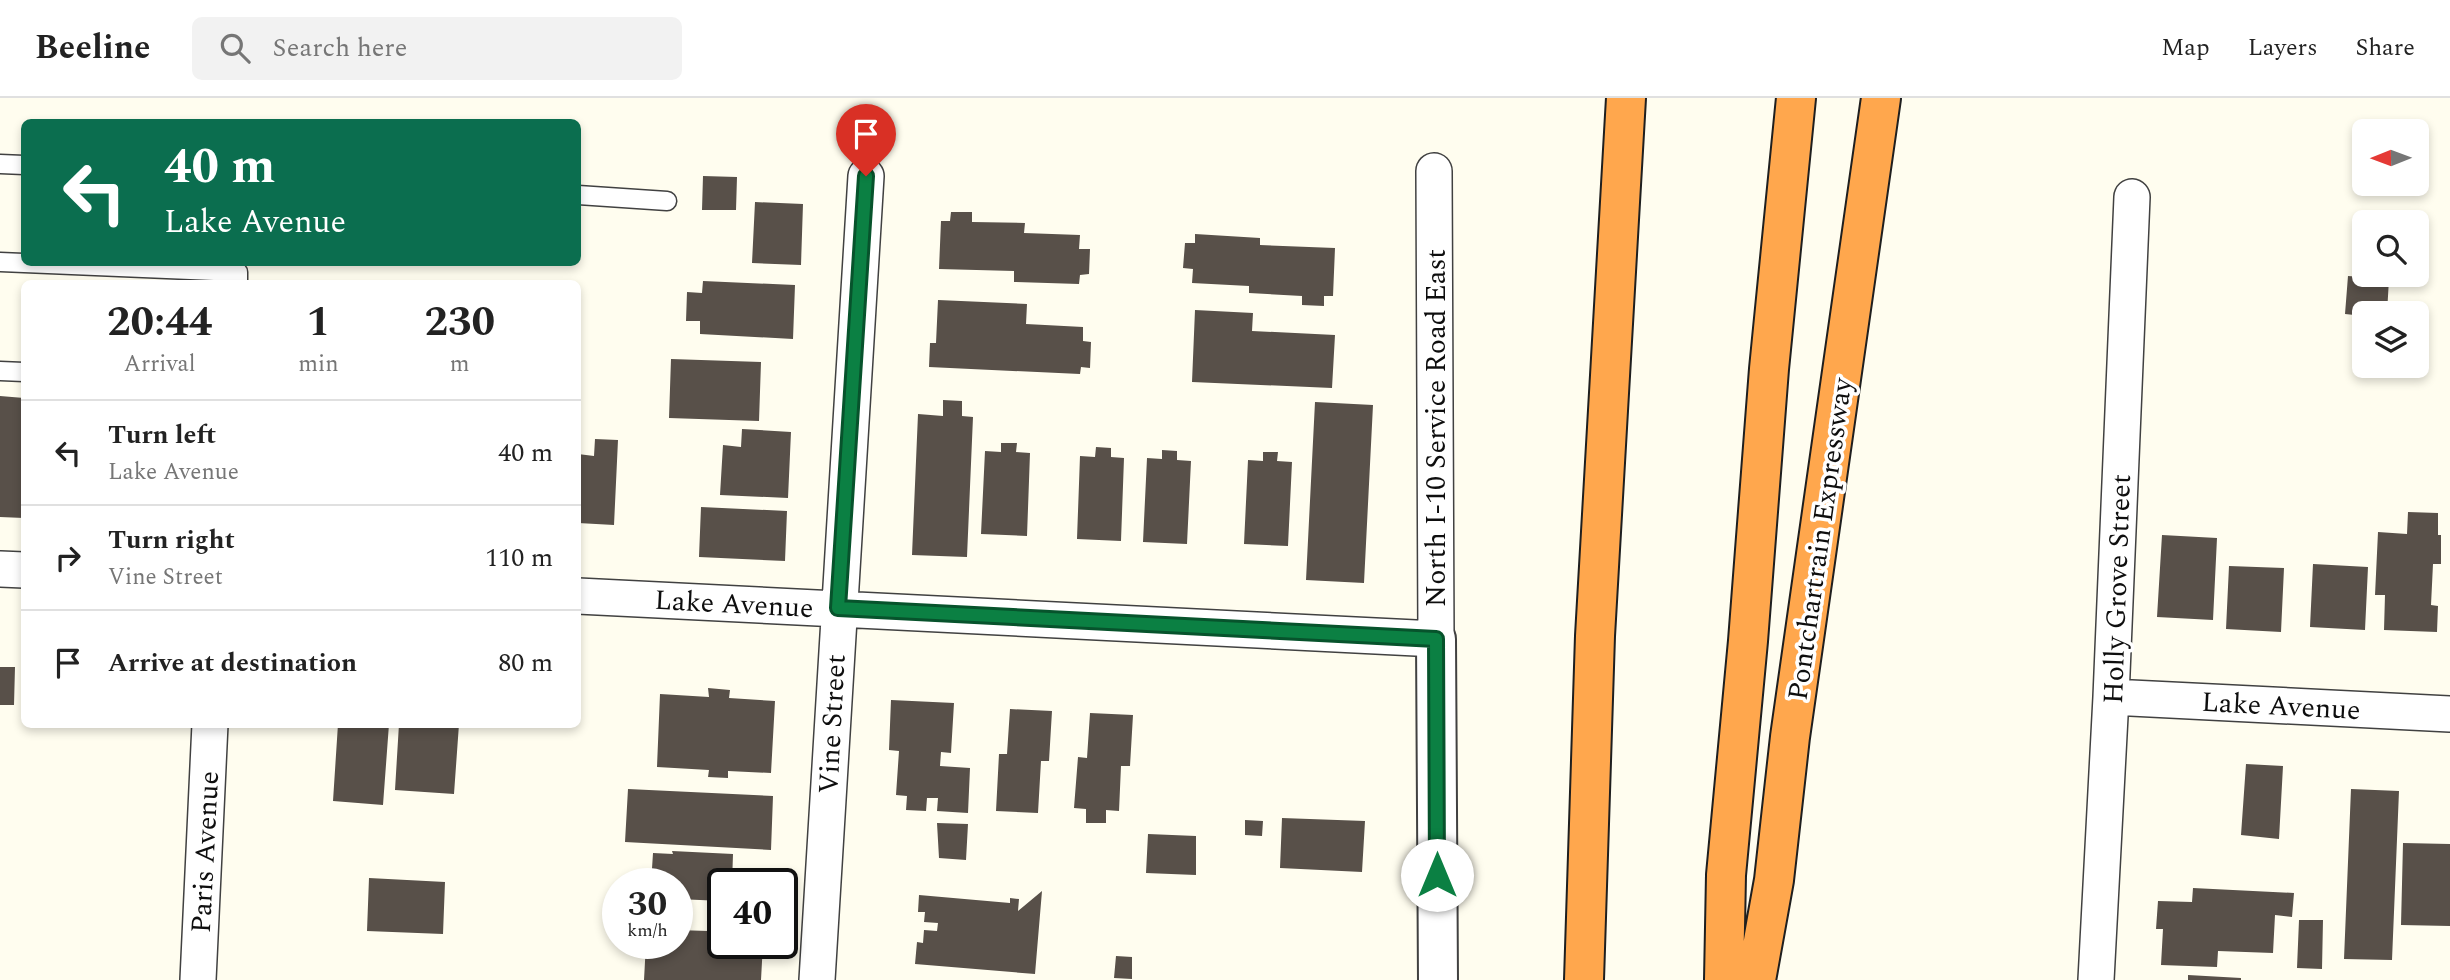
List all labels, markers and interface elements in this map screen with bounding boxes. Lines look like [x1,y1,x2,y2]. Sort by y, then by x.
search box [192,17,682,80]
text: Beeline [35,23,150,73]
text: Search here [272,28,407,68]
icon: search [216,29,254,67]
text: Map [2161,30,2210,66]
text: Layers [2248,30,2318,66]
text: Share [2356,30,2415,66]
pin [836,104,896,176]
icon: arrive [847,115,885,153]
north arrow [2352,119,2429,196]
map controls [2352,119,2429,378]
text: 40 m [164,130,275,205]
icon: left [49,147,140,238]
text: Lake Avenue [164,198,346,247]
button: search [2352,210,2429,287]
street label: North I-10 Service Road East [1415,249,1458,607]
text: 20:44 [107,291,212,354]
text: 1 [307,291,330,354]
text: 230 [424,291,495,354]
button: layers [2352,301,2429,378]
text: Arrival [124,347,195,382]
text: min [298,347,339,382]
text: m [450,347,470,382]
street label: Pontchartrain Expressway [1777,374,1865,703]
text: Turn left [108,415,216,455]
text: 40 m [498,433,553,473]
icon: left [49,434,87,472]
text: Lake Avenue [108,455,239,490]
street label: Holly Grove Street [2092,473,2143,705]
text: Turn right [108,520,235,560]
text: 110 m [485,538,553,578]
icon: right [49,539,87,577]
text: Vine Street [108,560,223,595]
street label: Lake Avenue [653,579,815,630]
text: Arrive at destination [108,643,357,683]
text: 80 m [498,643,553,683]
icon: arrive [49,644,87,682]
street label: Vine Street [807,653,858,795]
street label: Lake Avenue [2200,681,2362,732]
street label: Paris Avenue [180,770,231,934]
position arrow [1400,838,1474,912]
speed limit sign: 40 [707,868,798,959]
text: 30 [628,878,667,931]
text: km/h [627,917,668,944]

